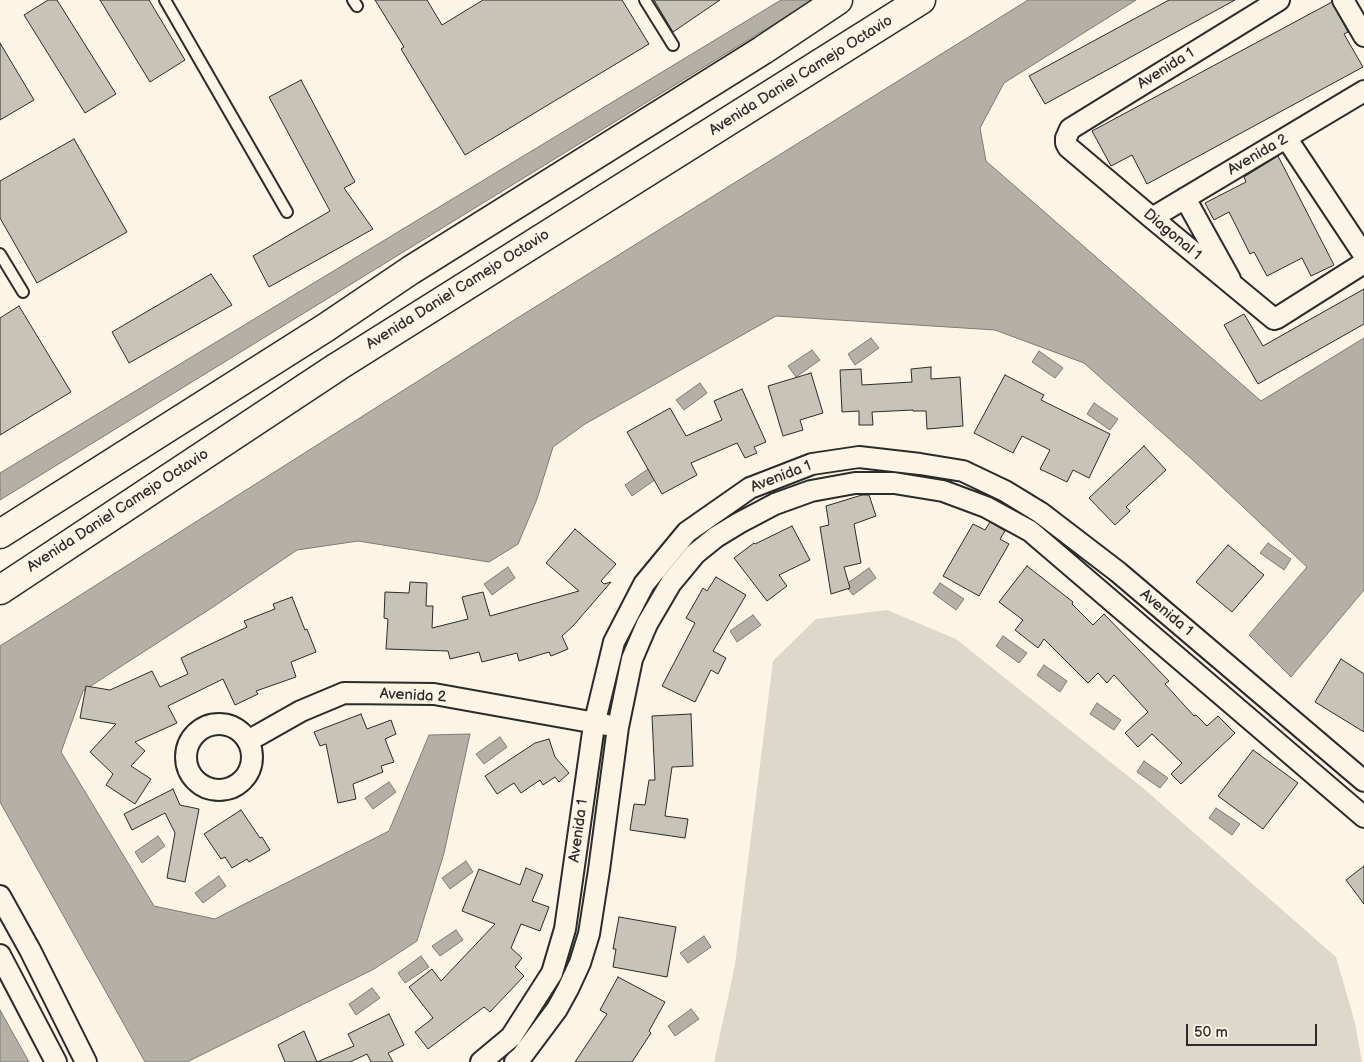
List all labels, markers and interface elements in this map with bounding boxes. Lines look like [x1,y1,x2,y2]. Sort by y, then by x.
street label: Avenida Daniel Camejo Octavio [706,12,896,140]
street label: Avenida 1 [1134,45,1198,93]
street label: Avenida 2 [1225,131,1291,179]
street label: Diagonal 1 [1139,206,1205,264]
street label: Avenida Daniel Camejo Octavio [363,226,553,354]
street label: Avenida Daniel Camejo Octavio [24,445,212,577]
street label: Avenida 1 [748,457,814,497]
street label: Avenida 1 [1136,586,1196,640]
street label: Avenida 2 [379,685,447,707]
street label: Avenida 1 [566,798,592,864]
scale bar [1189,1014,1320,1046]
text: 50 m [1194,1023,1228,1042]

